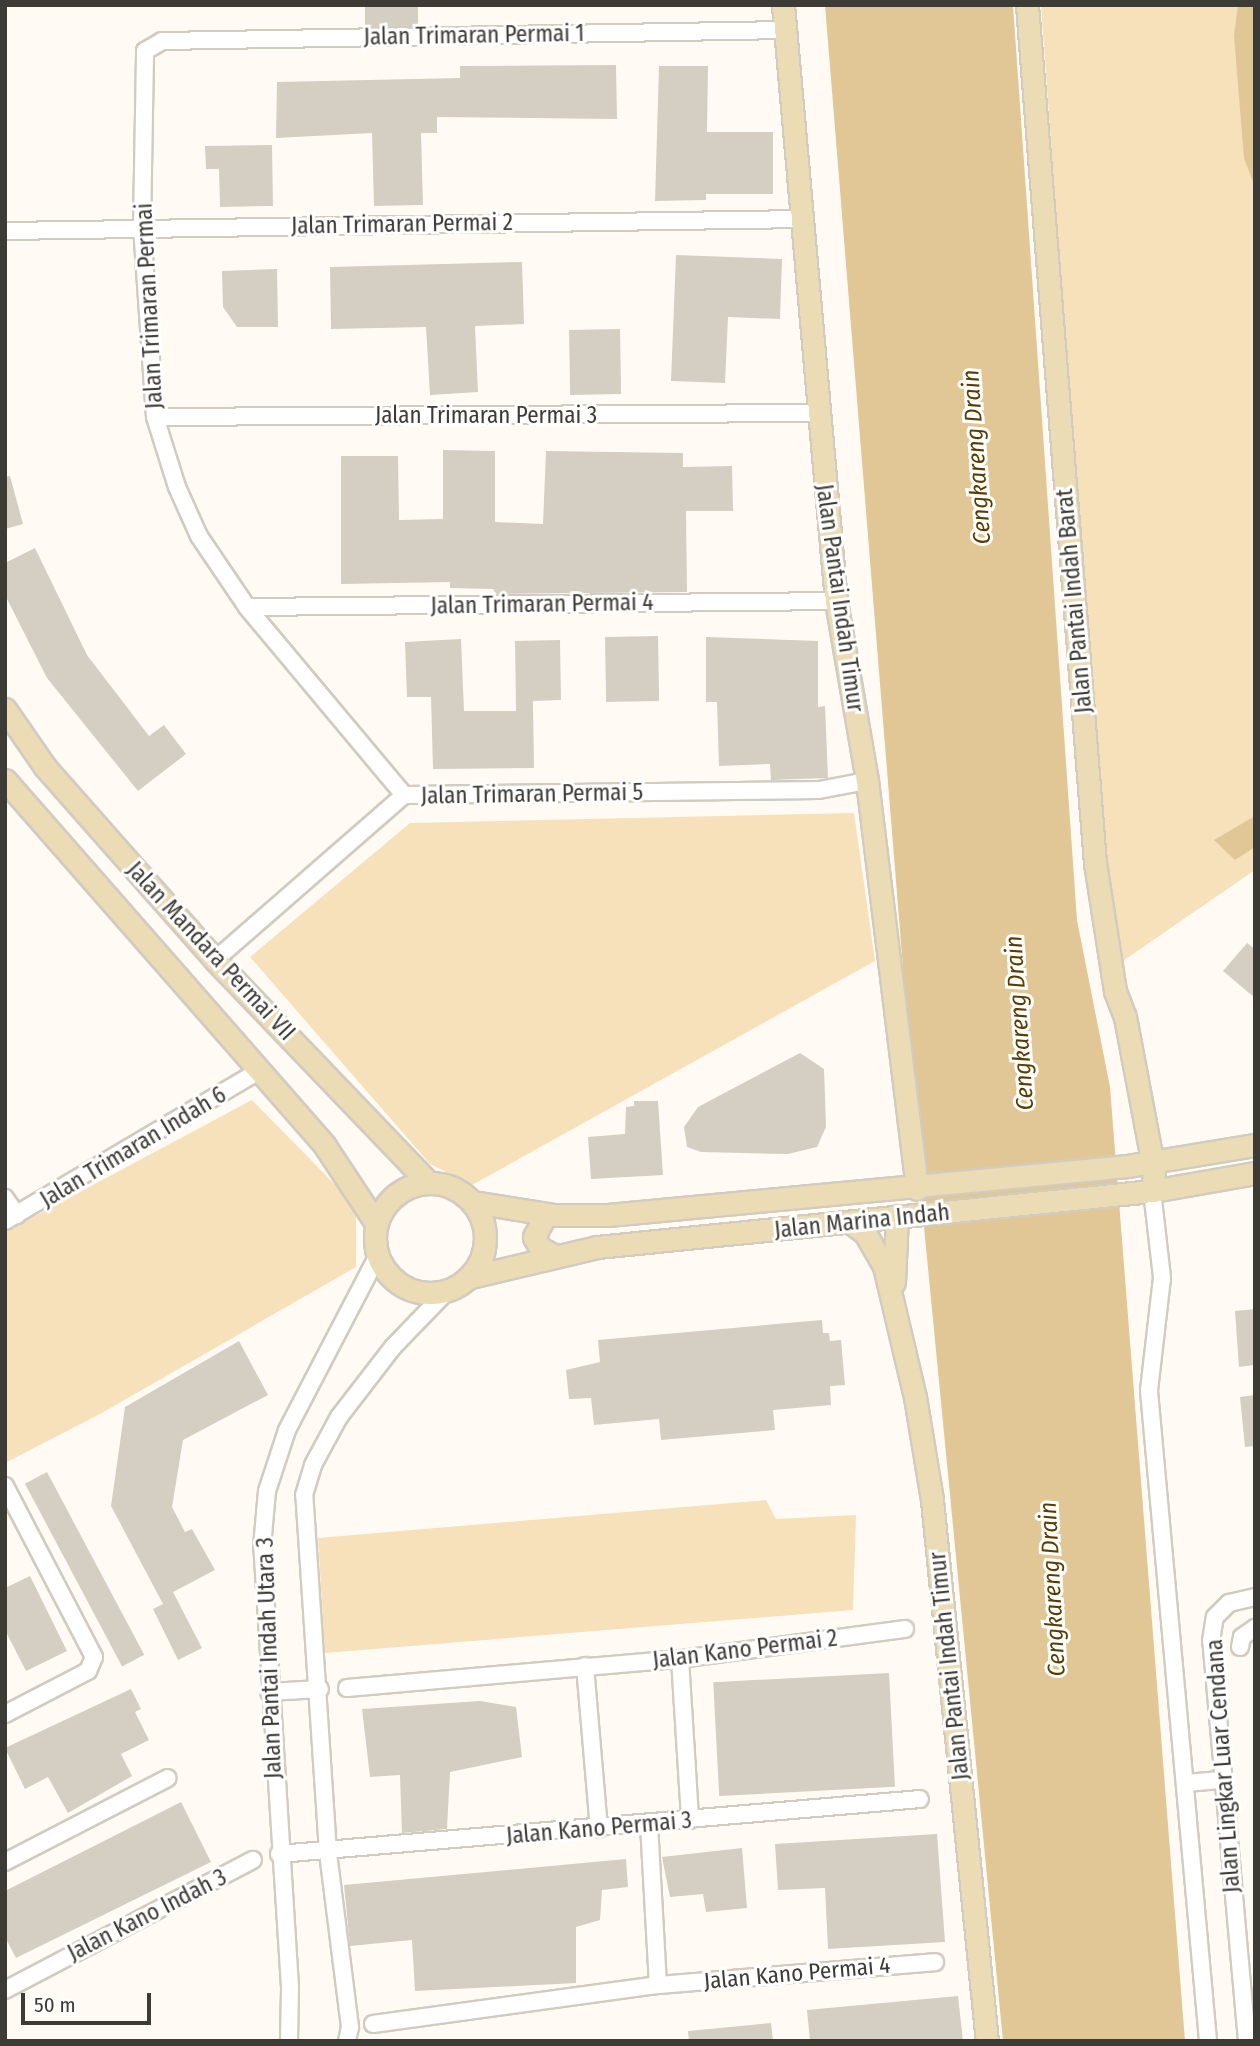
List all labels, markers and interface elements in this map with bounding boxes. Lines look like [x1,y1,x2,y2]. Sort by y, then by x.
street label: Jalan Trimaran Permai 1 [363,19,585,51]
street label: Jalan Trimaran Permai [130,202,168,410]
street label: Jalan Trimaran Permai 2 [291,208,513,240]
water label: Cengkareng Drain [957,369,997,545]
street label: Jalan Trimaran Permai 3 [375,401,597,429]
street label: Jalan Pantai Indah Timur [810,482,870,714]
street label: Jalan Pantai Indah Barat [1050,488,1098,714]
street label: Jalan Trimaran Permai 4 [430,588,654,620]
street label: Jalan Trimaran Permai 5 [421,778,643,810]
street label: Jalan Mandara Permai VII [121,856,301,1046]
water label: Cengkareng Drain [1000,935,1040,1111]
street label: Jalan Trimaran Indah 6 [35,1081,231,1213]
street label: Jalan Marina Indah [773,1198,951,1244]
water label: Cengkareng Drain [1034,1501,1072,1677]
street label: Jalan Pantai Indah Utara 3 [251,1537,287,1779]
street label: Jalan Pantai Indah Timur [923,1550,975,1782]
street label: Jalan Kano Permai 2 [651,1624,839,1674]
street label: Jalan Lingkar Luar Cendana [1200,1638,1246,1894]
street label: Jalan Kano Permai 3 [505,1806,693,1850]
street label: Jalan Kano Indah 3 [63,1863,231,1967]
street label: Jalan Kano Permai 4 [703,1951,891,1995]
scale bar [24,1980,154,2024]
text: 50 m [34,1992,76,2018]

